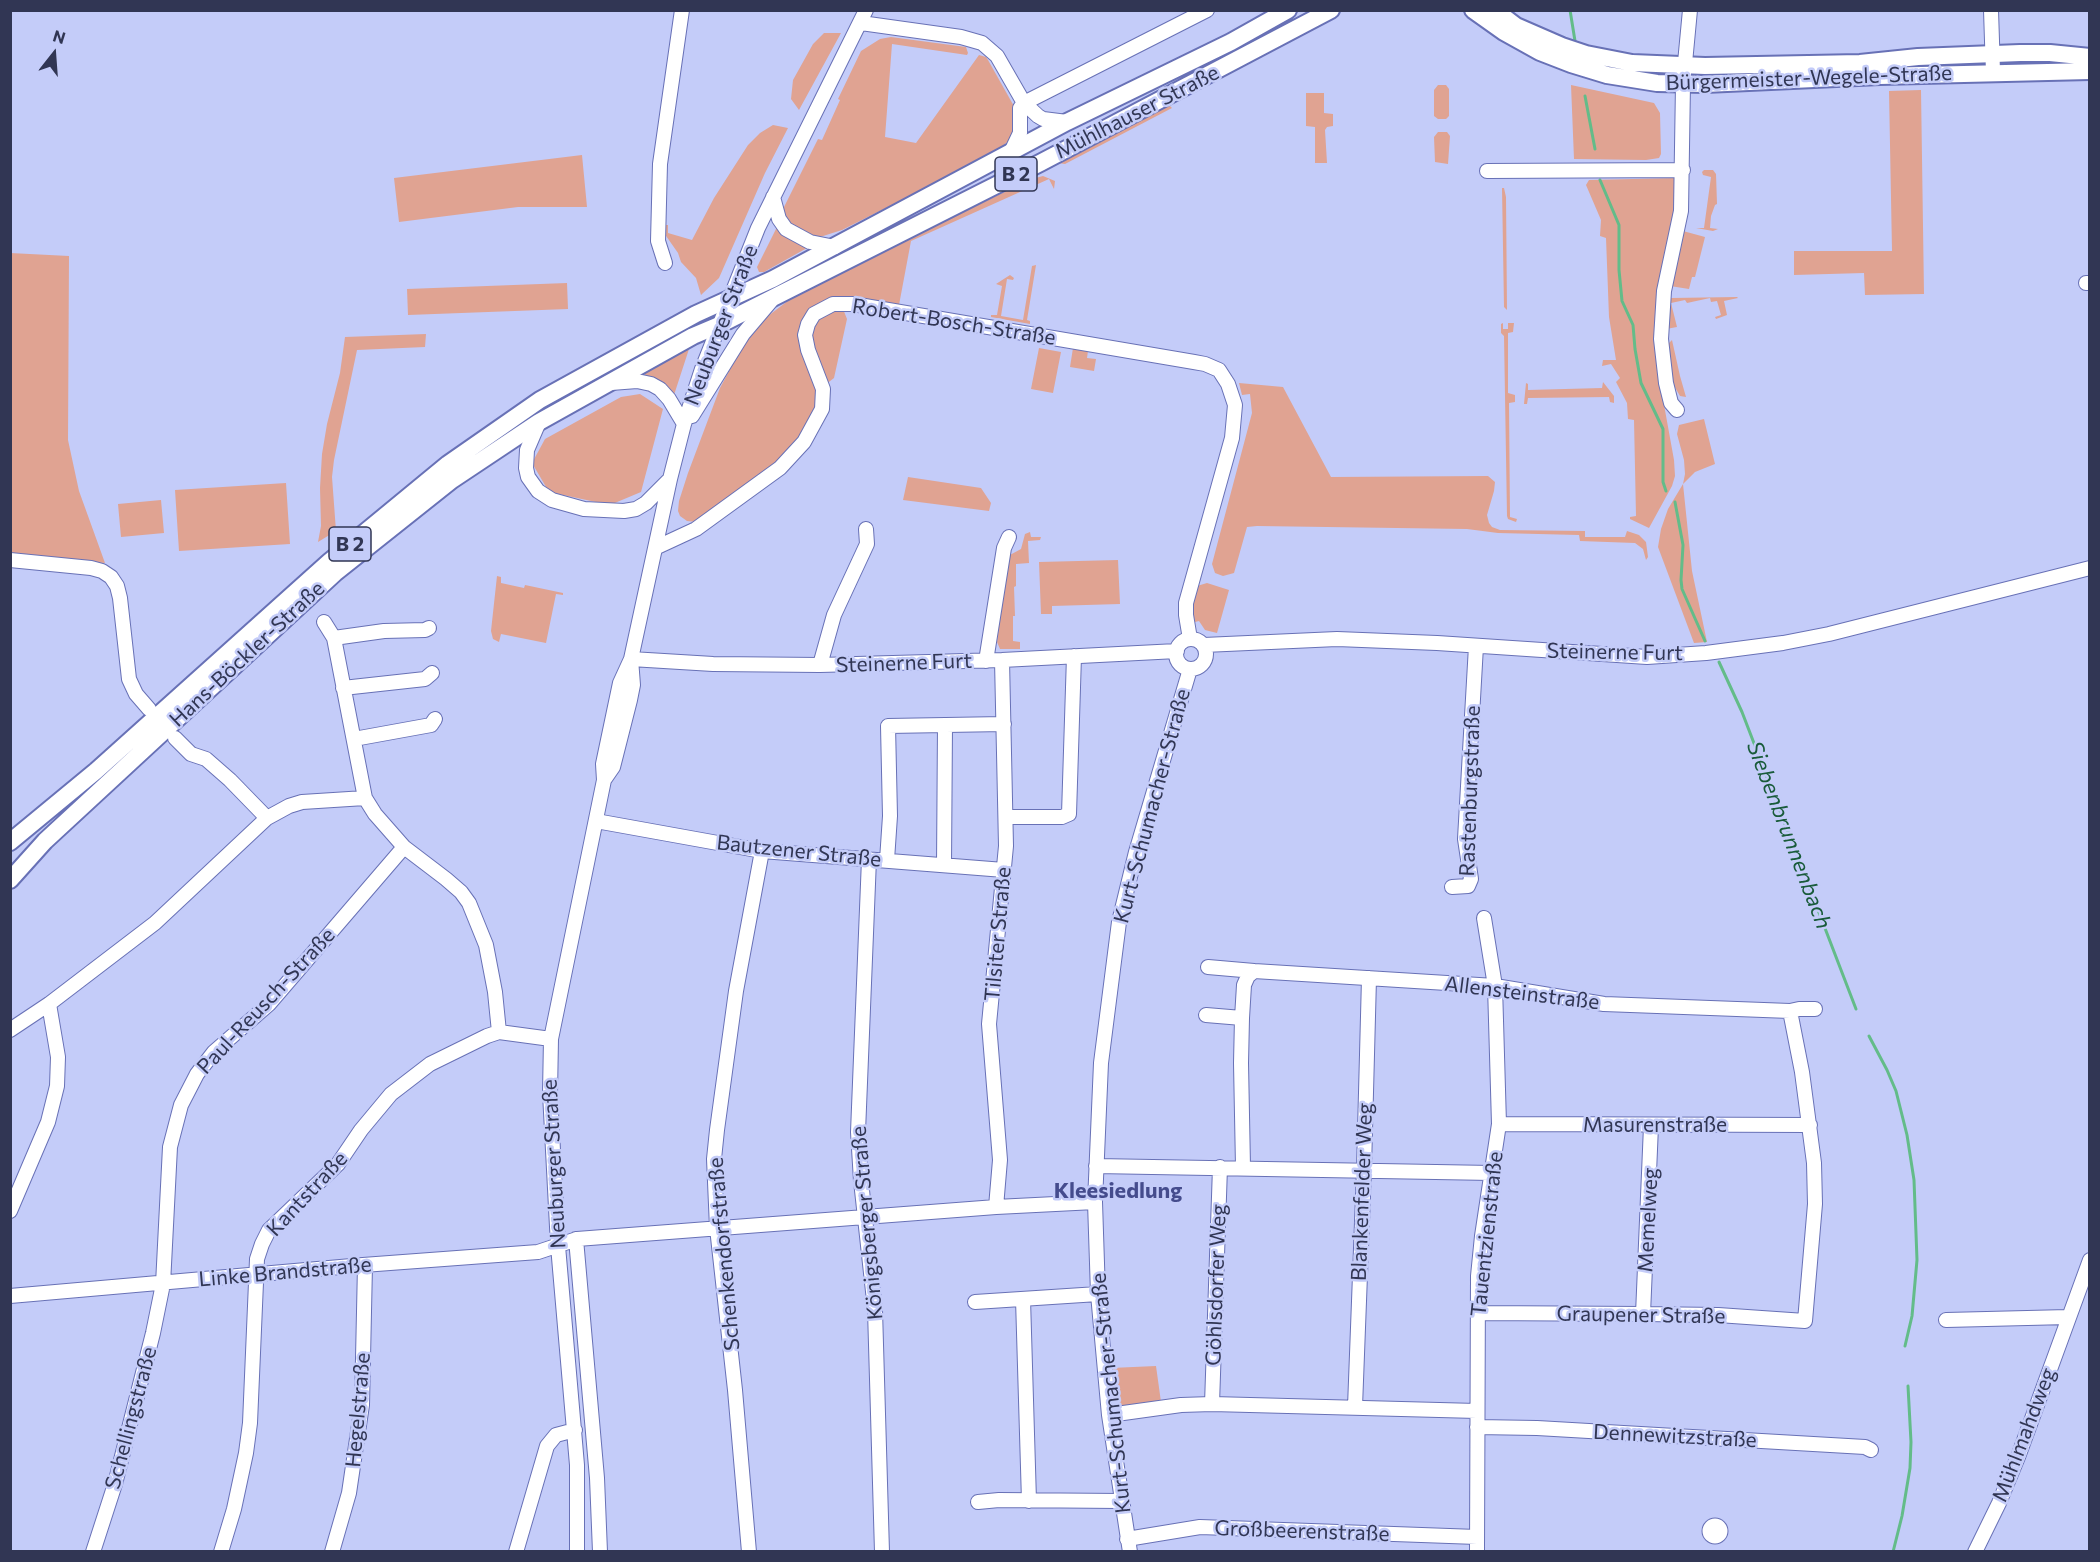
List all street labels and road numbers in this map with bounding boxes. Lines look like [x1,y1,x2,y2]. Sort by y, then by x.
street label: Mühlhauser Straße [1051,60,1223,164]
street label: Bürgermeister-Wegele-Straße [1665,60,1953,96]
road number: B 2 [995,157,1037,191]
street label: Neuburger Straße [679,241,763,409]
street label: Robert-Bosch-Straße [850,293,1058,351]
road number: B 2 [329,527,371,561]
street label: Hans-Böckler-Straße [164,576,330,732]
street label: Steinerne Furt [1547,638,1683,666]
street label: Steinerne Furt [836,648,972,678]
street label: Kurt-Schumacher-Straße [1109,686,1195,926]
street label: Rastenburgstraße [1454,705,1486,877]
street label: Bautzener Straße [715,830,883,872]
street label: Tilsiter Straße [980,866,1016,1002]
street label: Paul-Reusch-Straße [192,923,340,1079]
street label: Allensteinstraße [1443,971,1601,1015]
street label: Neuburger Straße [537,1079,571,1249]
street label: Blankenfelder Weg [1346,1103,1378,1281]
street label: Masurenstraße [1583,1112,1727,1138]
street label: Königsberger Straße [846,1125,888,1321]
street label: Kantstraße [261,1146,353,1242]
street label: Tauentzienstraße [1466,1150,1508,1318]
street label: Schenkendorfstraße [703,1156,745,1352]
street label: Memelweg [1633,1167,1663,1273]
street label: Göhlsdorfer Weg [1201,1204,1231,1366]
street label: Linke Brandstraße [198,1252,372,1292]
street label: Kurt-Schumacher-Straße [1086,1272,1136,1514]
street label: Graupener Straße [1556,1301,1726,1329]
street label: Schellingstraße [100,1344,162,1492]
street label: Hegelstraße [340,1351,376,1469]
street label: Mühlmahdweg [1987,1364,2061,1506]
street label: Dennewitzstraße [1593,1419,1757,1453]
street label: Großbeerenstraße [1214,1515,1390,1547]

